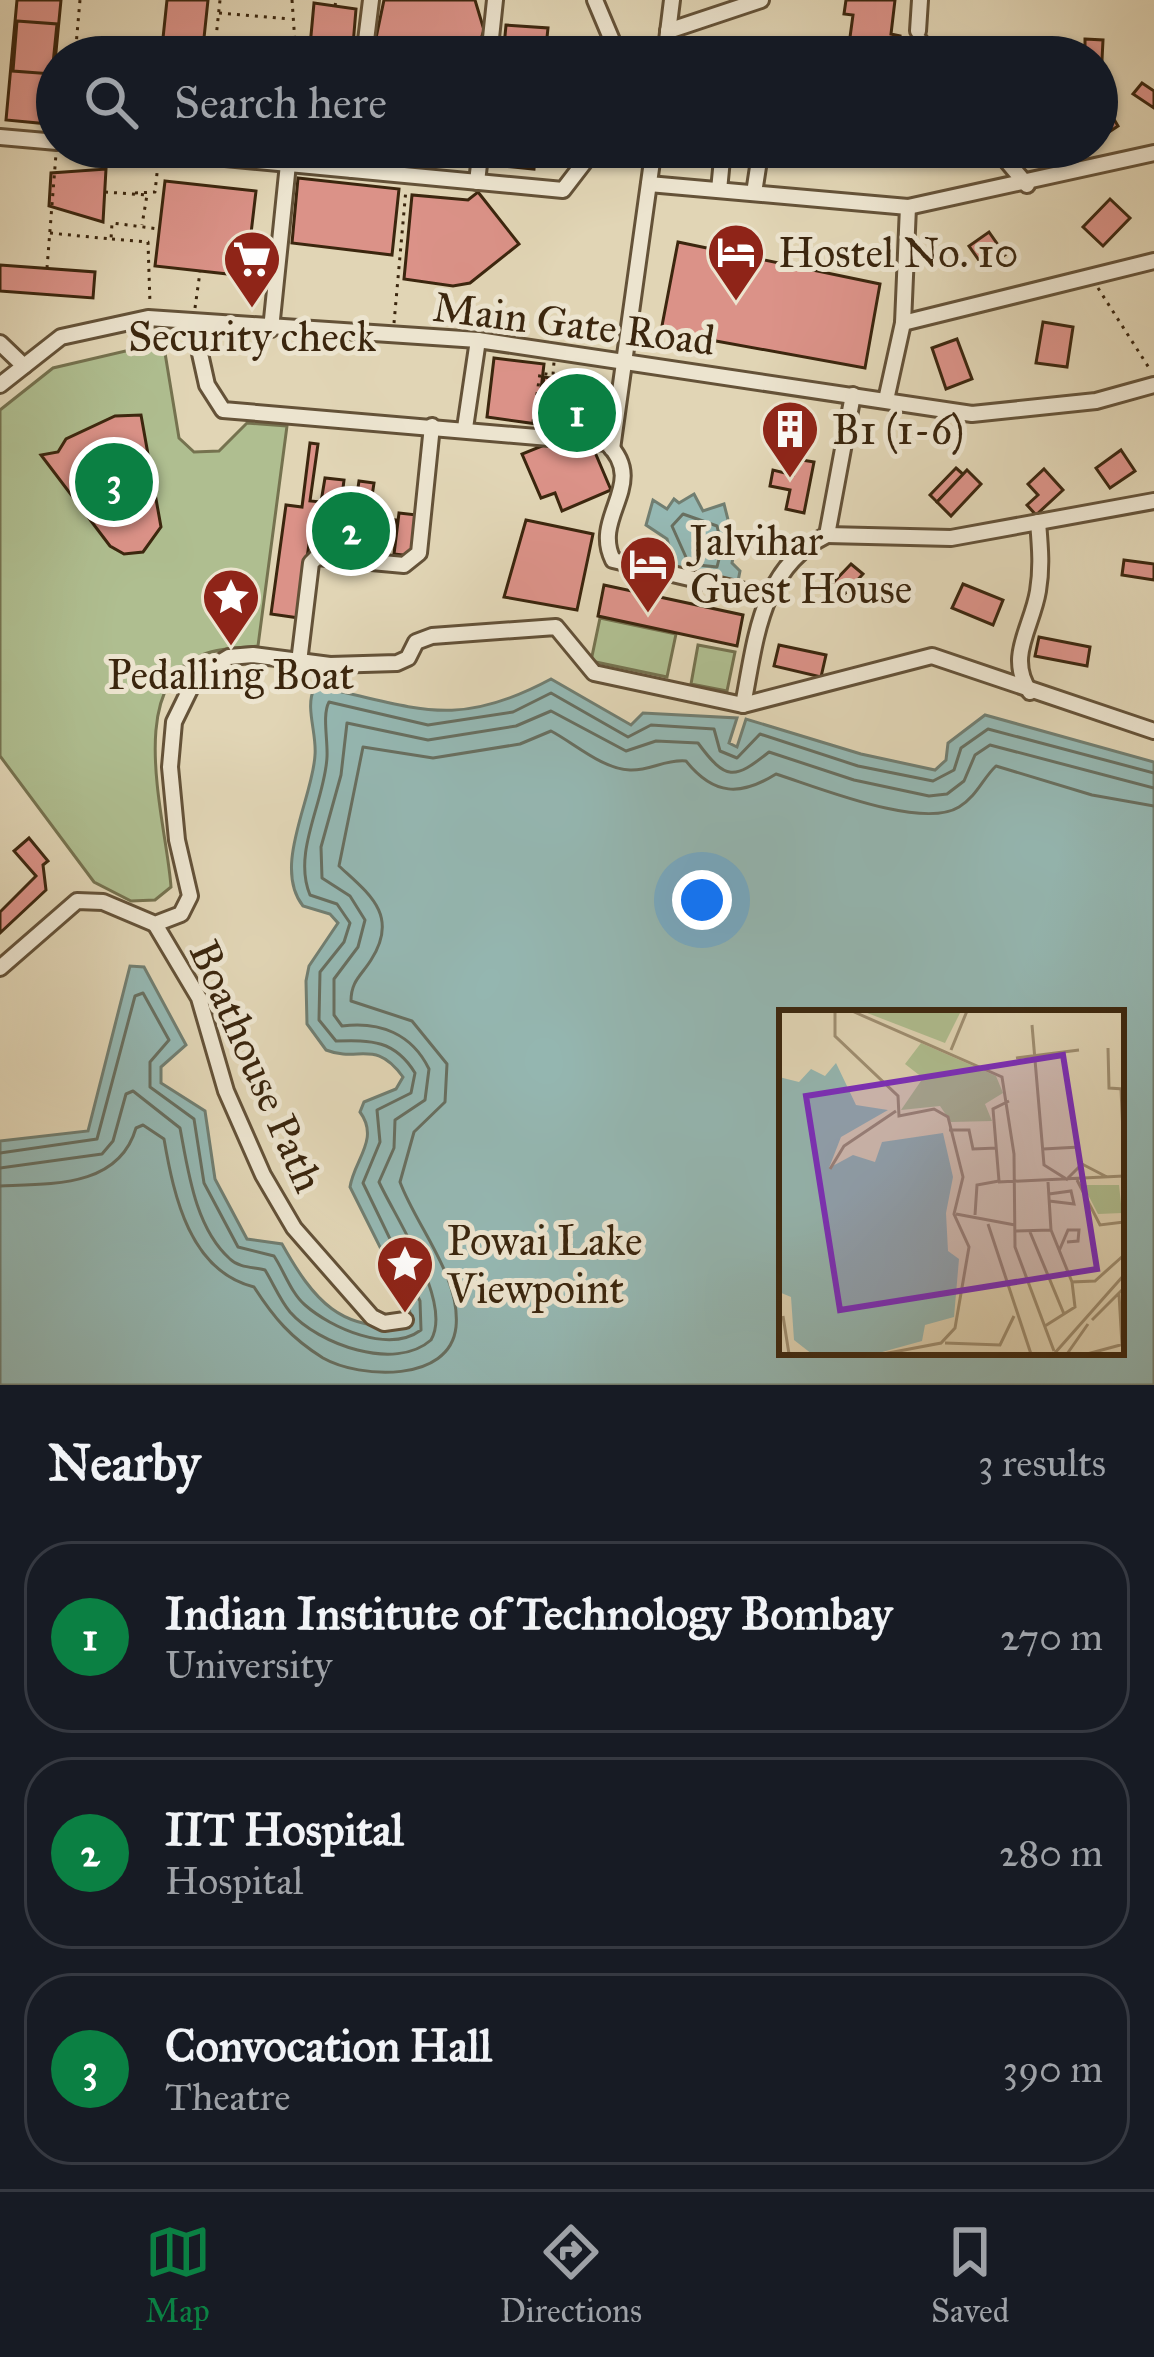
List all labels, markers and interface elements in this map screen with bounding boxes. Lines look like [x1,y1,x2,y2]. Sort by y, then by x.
search box [36,36,1118,168]
icon: search [78,69,144,135]
text: Search here [174,75,387,130]
hotel icon: Hostel No. 10 [705,221,767,303]
place label: Hostel No. 10 [778,227,1018,279]
supermarket icon: Security check [221,228,283,310]
street label: Main Gate Road [430,281,718,367]
place label: Security check [128,311,377,363]
pin: 1 [538,368,616,458]
building icon: B1 (1-6) [759,398,821,480]
place label: B1 (1-6) [832,404,964,456]
pin: 3 [75,437,153,527]
pin: 2 [312,486,390,576]
place label: Jalvihar Guest House [686,515,912,615]
hotel icon: Jalvihar Guest House [617,533,679,615]
place icon: Pedalling Boat [200,566,262,648]
place label: Pedalling Boat [108,649,355,701]
your location [672,870,732,930]
street label: Boathouse Path [177,933,335,1200]
inset map [779,1010,1124,1355]
place label: Powai Lake Viewpoint [446,1215,642,1315]
place icon: Powai Lake Viewpoint [374,1233,436,1315]
text: Nearby [48,1432,200,1494]
text: 3 results [978,1439,1106,1487]
text: Indian Institute of Technology Bombay [165,1586,892,1641]
text: 1 [82,1613,98,1661]
text: 270 m [1000,1613,1103,1661]
text: University [165,1641,332,1689]
text: IIT Hospital [165,1802,404,1857]
text: 2 [80,1829,100,1877]
text: 280 m [999,1829,1103,1877]
text: Hospital [165,1857,303,1905]
text: Convocation Hall [165,2018,492,2073]
text: 3 [82,2045,98,2093]
text: 390 m [1003,2045,1103,2093]
text: Theatre [165,2073,290,2121]
tab: Map [145,2219,211,2331]
tab: Directions [500,2219,642,2331]
tab: Saved [931,2219,1009,2331]

